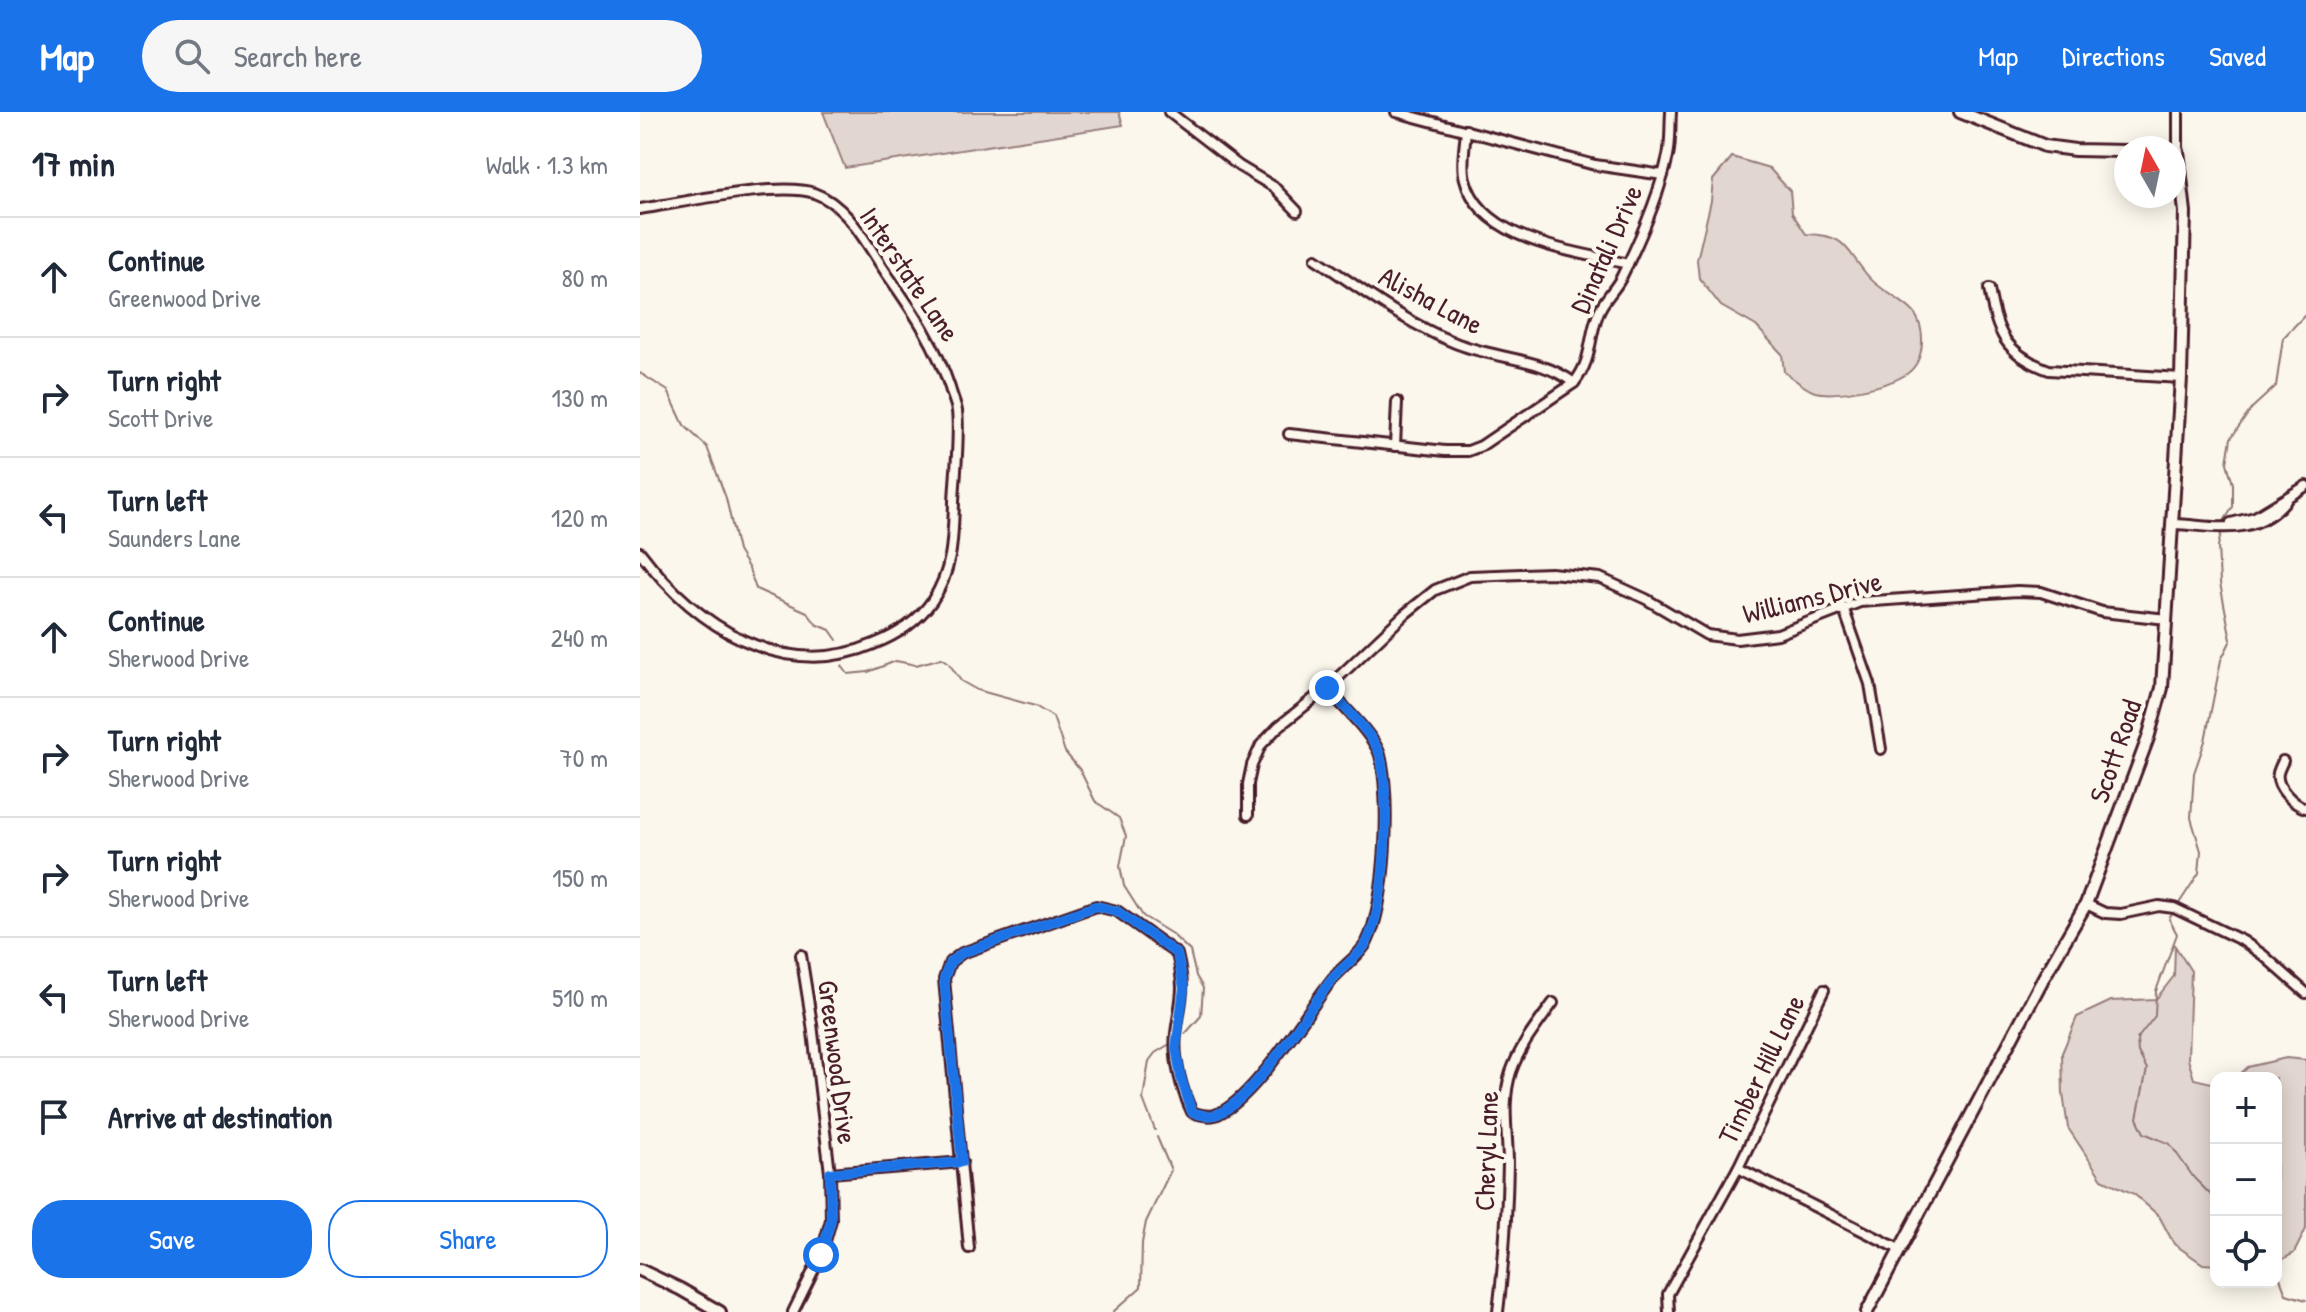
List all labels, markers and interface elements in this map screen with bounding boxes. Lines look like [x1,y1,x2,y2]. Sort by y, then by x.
search box [142,20,702,92]
text: Map [40,30,94,82]
icon: search [170,34,214,78]
text: Search here [234,36,362,76]
text: Map [1978,37,2018,75]
text: Directions [2062,37,2165,75]
text: Saved [2209,37,2266,75]
north arrow [2114,136,2186,208]
text: 17 min [32,141,115,187]
text: Walk · 1.3 km [486,147,608,182]
street label: Dinatali Drive [1561,179,1651,319]
street label: Interstate Lane [851,199,969,349]
text: Continue [108,240,205,280]
icon: ahead [32,255,76,299]
street label: Alisha Lane [1372,257,1490,343]
text: 80 m [561,260,608,295]
text: Greenwood Drive [108,280,261,315]
text: Turn right [108,360,221,400]
icon: right [32,375,76,419]
text: 130 m [552,380,608,415]
text: Scott Drive [108,400,213,435]
text: Turn left [108,480,207,520]
icon: left [32,495,76,539]
text: 120 m [551,500,608,535]
text: Saunders Lane [108,520,241,555]
street label: Williams Drive [1739,561,1885,633]
text: Continue [108,600,205,640]
icon: ahead [32,615,76,659]
text: 240 m [551,620,608,655]
text: Sherwood Drive [108,640,249,675]
route end [1309,670,1345,706]
street label: Scott Road [2080,694,2150,808]
text: Turn right [108,720,221,760]
icon: right [32,735,76,779]
text: 70 m [560,740,608,775]
text: Sherwood Drive [108,760,249,795]
text: Turn right [108,840,221,880]
icon: right [32,855,76,899]
text: 150 m [552,860,608,895]
text: Sherwood Drive [108,880,249,915]
text: Turn left [108,960,207,1000]
icon: left [32,975,76,1019]
street label: Greenwood Drive [809,978,867,1146]
text: 510 m [552,980,608,1015]
street label: Timber Hill Lane [1709,988,1813,1150]
text: Sherwood Drive [108,1000,249,1035]
map controls [2210,1072,2282,1288]
button: + [2210,1072,2282,1144]
street label: Cheryl Lane [1465,1090,1507,1212]
icon: arrive [32,1095,76,1139]
text: Arrive at destination [108,1097,333,1137]
button: − [2210,1144,2282,1216]
button: Save [32,1200,312,1278]
button: Share [328,1200,608,1278]
button: locate [2210,1216,2282,1288]
route start [803,1237,839,1273]

